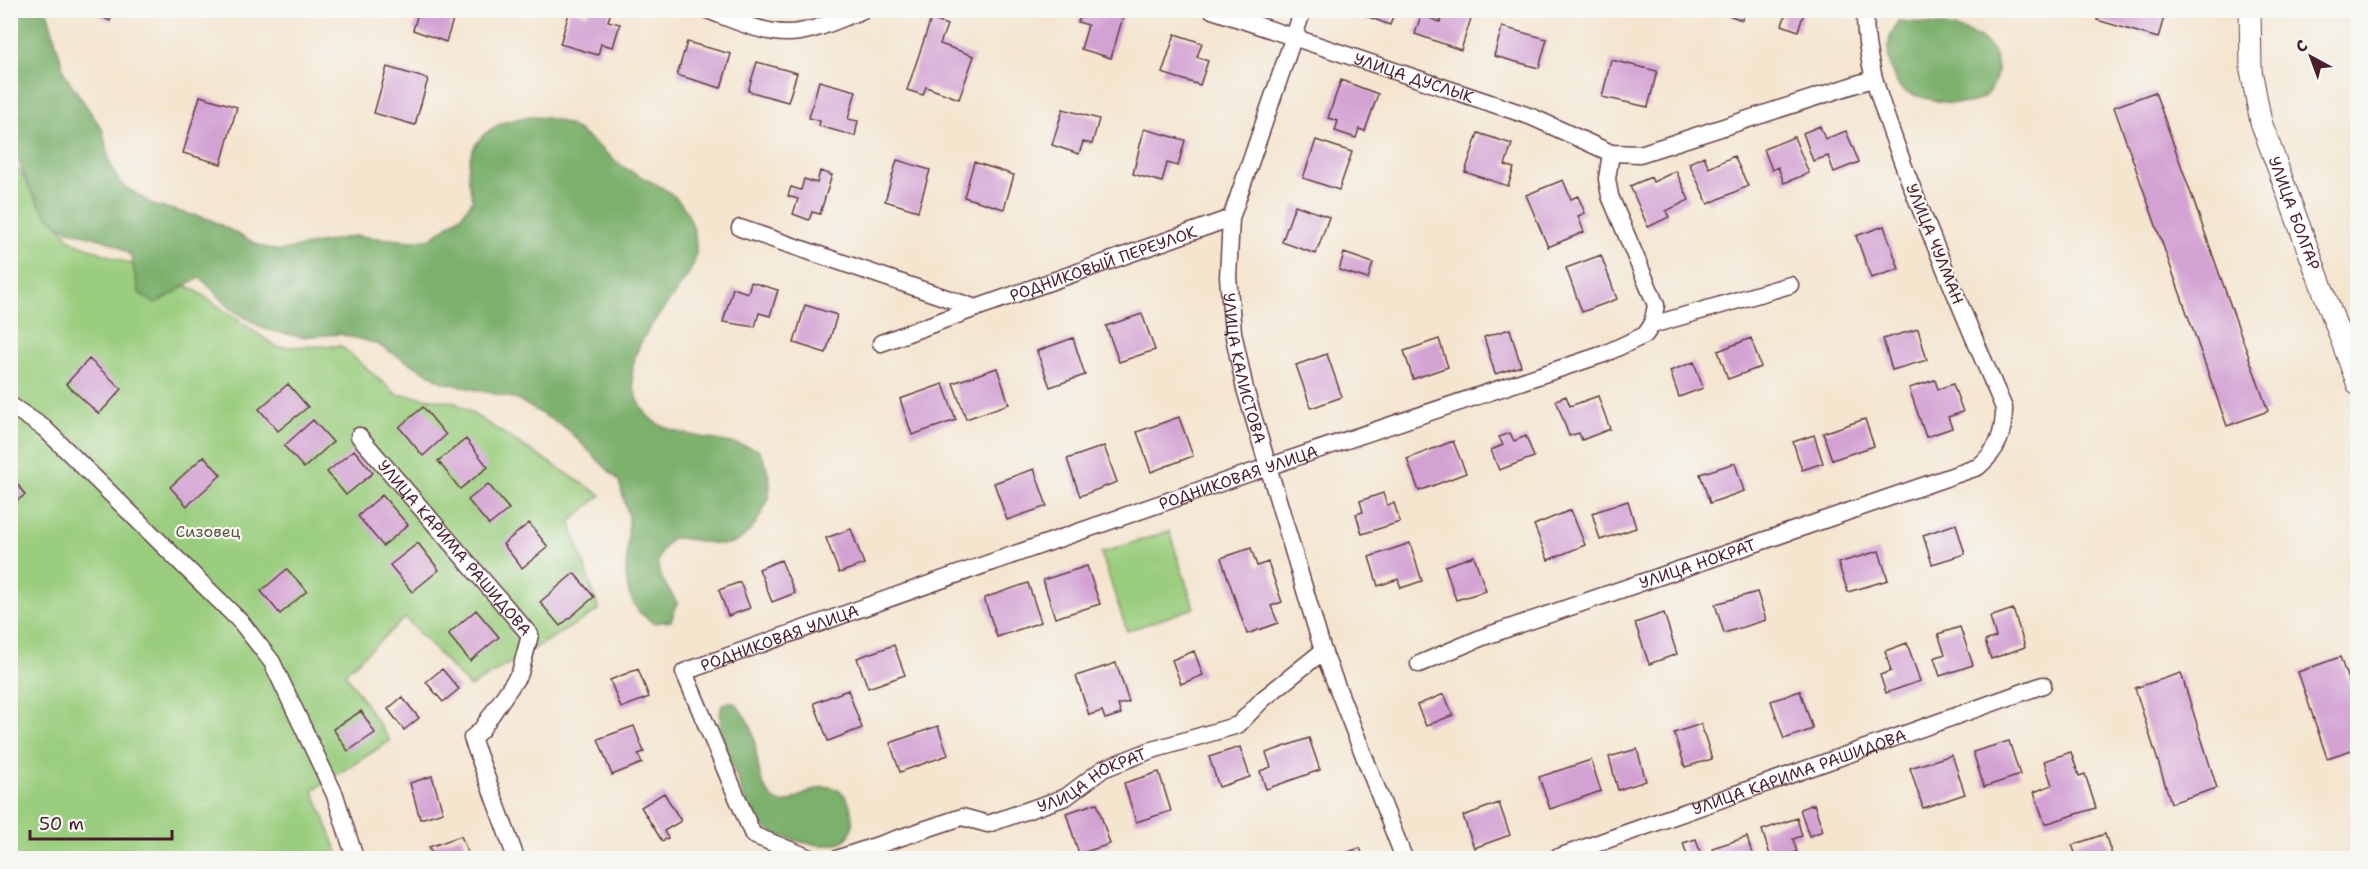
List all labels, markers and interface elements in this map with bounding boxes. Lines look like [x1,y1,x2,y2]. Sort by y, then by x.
north arrow [2281,27,2341,87]
text: С [2291,35,2312,57]
street label: УЛИЦА ДУСЛЫК [1351,48,1477,108]
street label: УЛИЦА БОЛГАР [2264,153,2325,273]
street label: УЛИЦА ЧУЛМАН [1901,180,1969,308]
street label: РОДНИКОВЫЙ ПЕРЕУЛОК [1007,220,1200,306]
street label: УЛИЦА КАЛИСТОВА [1219,292,1271,446]
street label: РОДНИКОВАЯ УЛИЦА [1156,440,1321,514]
street label: УЛИЦА КАРИМА РАШИДОВА [373,455,536,640]
park label: Сизовец [176,521,241,542]
street label: УЛИЦА НОКРАТ [1636,534,1758,593]
street label: РОДНИКОВАЯ УЛИЦА [697,599,862,676]
street label: УЛИЦА КАРИМА РАШИДОВА [1689,724,1909,819]
street label: УЛИЦА НОКРАТ [1034,743,1149,817]
scale bar [30,803,172,841]
text: 50 m [39,812,84,836]

